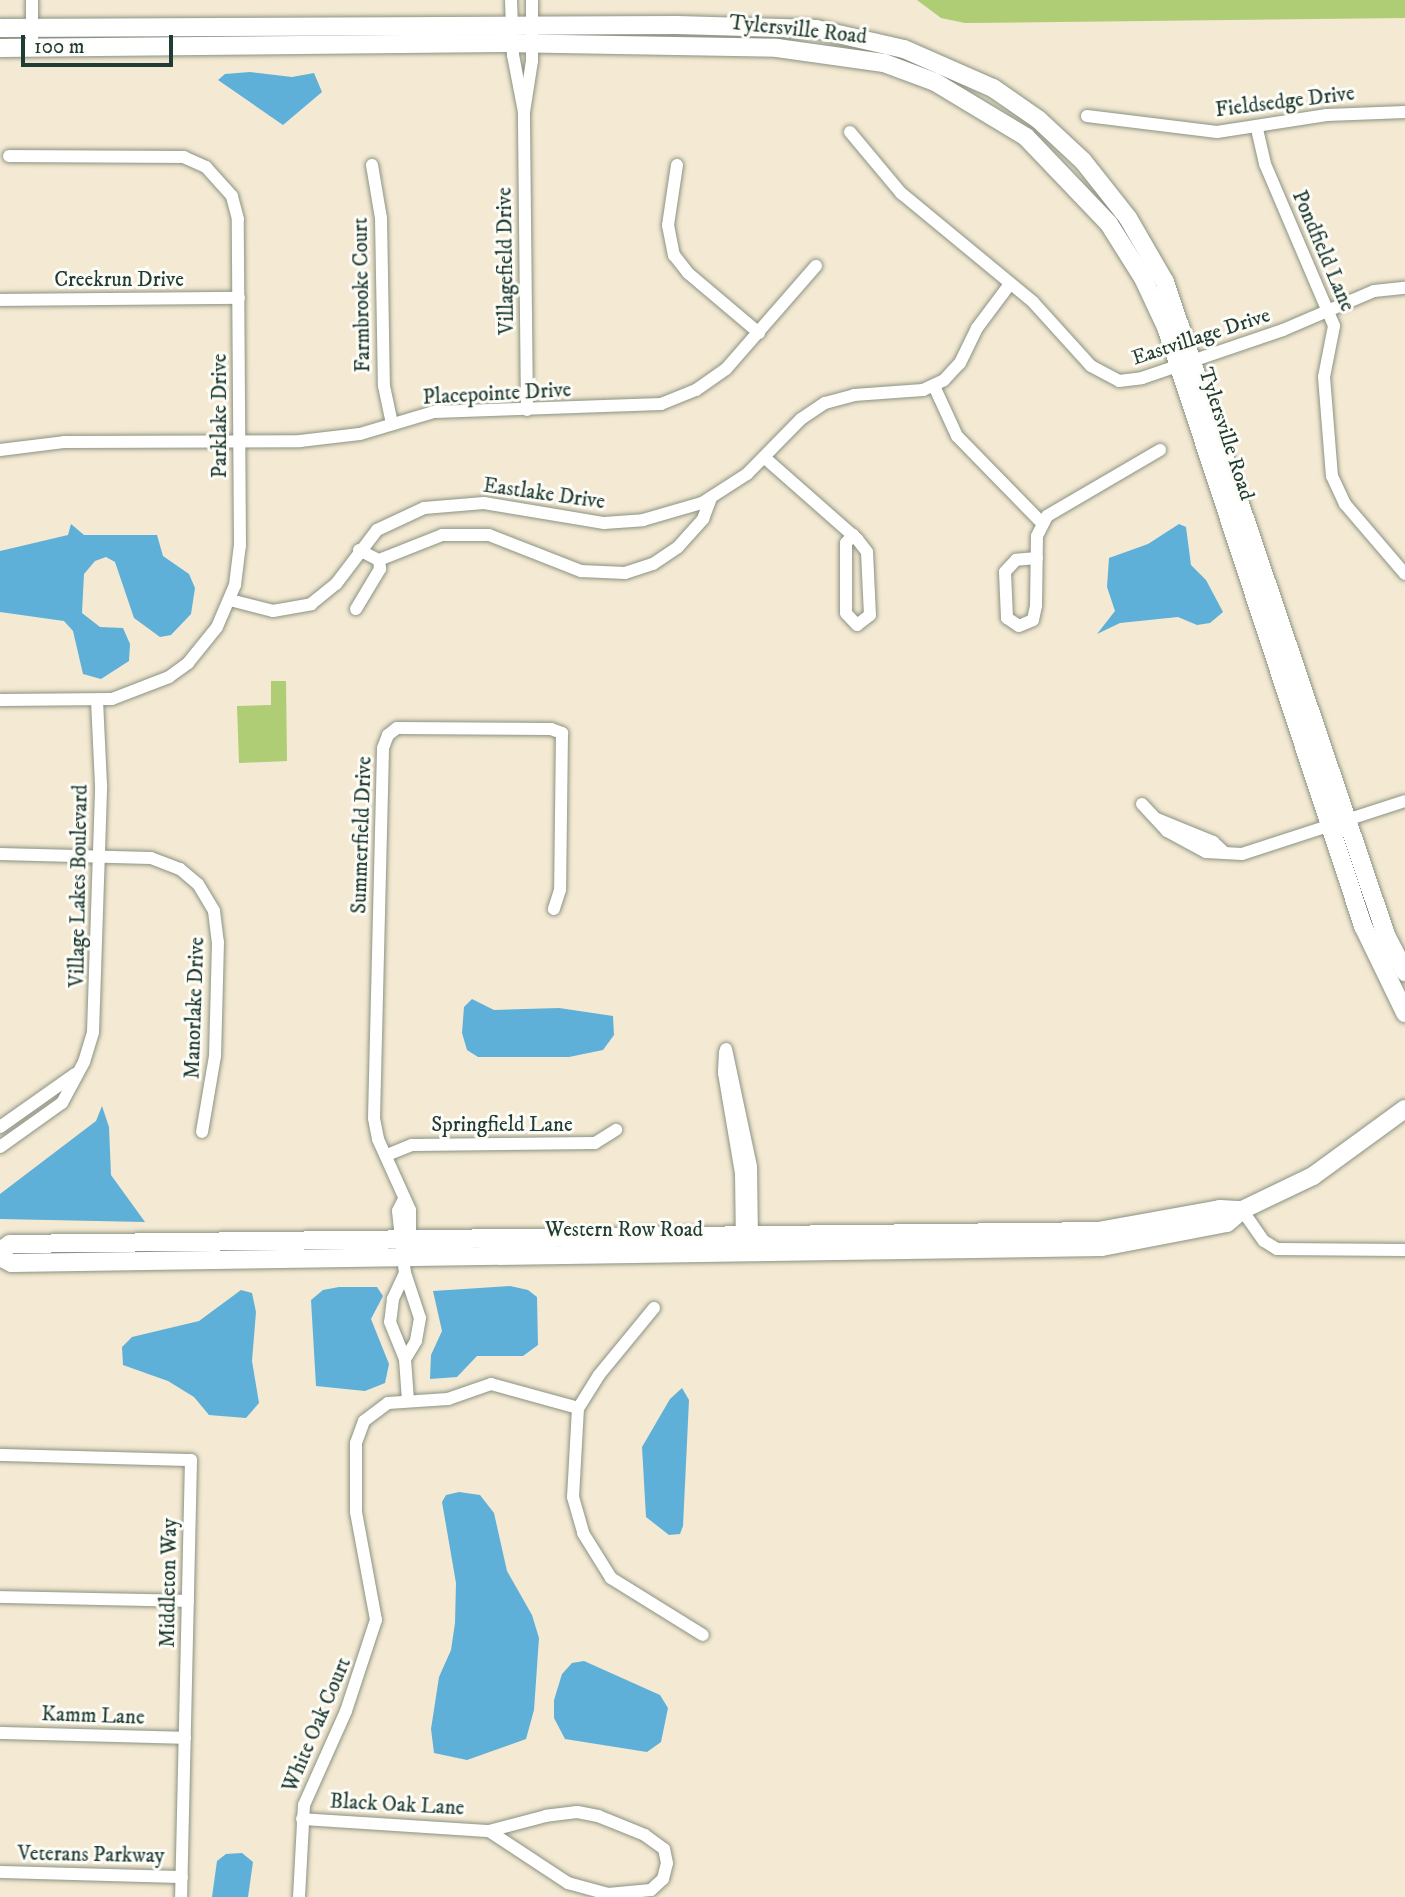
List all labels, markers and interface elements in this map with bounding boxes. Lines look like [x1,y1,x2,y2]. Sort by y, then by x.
street label: Tylersville Road [728,10,868,50]
scale bar [24,21,177,65]
text: 100 m [34,34,85,60]
street label: Fieldsedge Drive [1214,81,1356,123]
street label: Villagefield Drive [492,187,520,335]
street label: Pondfield Lane [1286,187,1360,315]
street label: Farmbrooke Court [348,217,376,373]
street label: Creekrun Drive [54,267,184,293]
street label: Eastvillage Drive [1129,303,1273,371]
street label: Parklake Drive [207,354,233,478]
street label: Tylersville Road [1193,364,1259,504]
street label: Placepointe Drive [422,378,572,410]
street label: Eastlake Drive [481,473,607,515]
street label: Summerfield Drive [347,756,377,914]
street label: Village Lakes Boulevard [65,784,93,988]
street label: Manorlake Drive [180,936,210,1080]
street label: Springfield Lane [431,1112,573,1138]
street label: Western Row Road [545,1217,703,1243]
street label: Middleton Way [155,1518,183,1648]
street label: White Oak Court [277,1654,357,1796]
street label: Kamm Lane [41,1702,145,1730]
street label: Black Oak Lane [329,1789,465,1821]
street label: Veterans Parkway [17,1841,165,1869]

